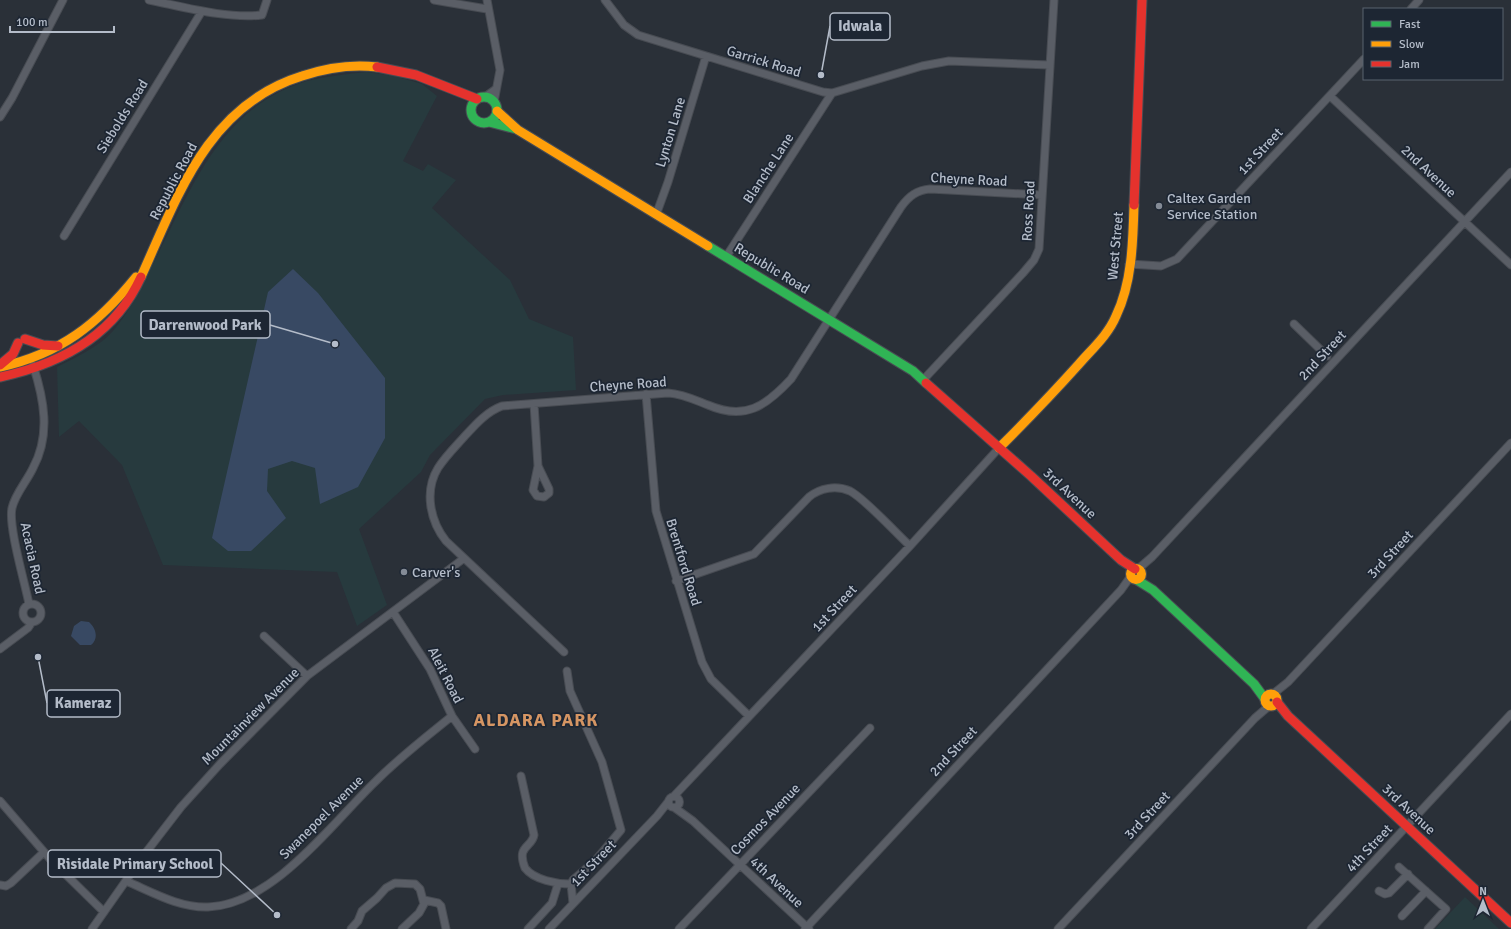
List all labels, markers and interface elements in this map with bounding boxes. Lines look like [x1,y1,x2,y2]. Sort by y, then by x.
scale bar [10,8,114,34]
legend [1363,8,1503,80]
callout: Idwala [830,13,890,40]
text: 100 m [16,15,48,30]
text: Idwala [838,17,882,35]
text: Fast [1399,17,1420,32]
text: Slow [1399,37,1424,52]
street label: Garrick Road [724,42,803,81]
text: Jam [1399,57,1420,72]
street label: Siebolds Road [93,76,152,156]
street label: Lynton Lane [652,95,689,169]
street label: 1st Street [1234,124,1286,178]
street label: Blanche Lane [739,130,797,207]
street label: Republic Road [146,140,201,223]
street label: 2nd Avenue [1397,141,1460,201]
street label: Cheyne Road [930,169,1008,190]
street label: Ross Road [1018,180,1039,242]
place label: Caltex Garden Service Station [1167,190,1257,223]
marker: Caltex Garden Service Station [1154,201,1164,211]
street label: West Street [1104,211,1127,281]
street label: Republic Road [731,239,813,298]
callout: Darrenwood Park [141,311,270,338]
text: Darrenwood Park [148,316,262,334]
street label: 2nd Street [1295,327,1350,384]
street label: Cheyne Road [589,373,667,396]
street label: 3rd Avenue [1039,464,1100,522]
street label: Brentford Road [662,516,705,608]
street label: Acacia Road [17,521,48,595]
street label: 3rd Street [1364,527,1417,582]
place label: Carver's [412,564,460,581]
marker: Carver's [399,567,409,577]
street label: 1st Street [808,581,860,635]
street label: Aleit Road [424,644,467,706]
street label: Mountainview Avenue [198,664,303,769]
callout: Kameraz [47,690,120,717]
text: Kameraz [55,694,112,712]
district label: ALDARA PARK [474,709,598,731]
street label: 2nd Street [926,723,981,780]
street label: Swanepoel Avenue [276,772,367,863]
street label: Cosmos Avenue [727,780,804,859]
street label: 3rd Avenue [1378,780,1439,838]
street label: 3rd Street [1121,788,1174,843]
street label: 4th Street [1343,821,1396,876]
street label: 1st Street [567,836,620,890]
callout: Risidale Primary School [48,850,221,877]
street label: 4th Avenue [746,853,807,911]
text: Risidale Primary School [57,855,213,873]
north arrow [1463,881,1503,921]
text: N [1479,885,1487,898]

